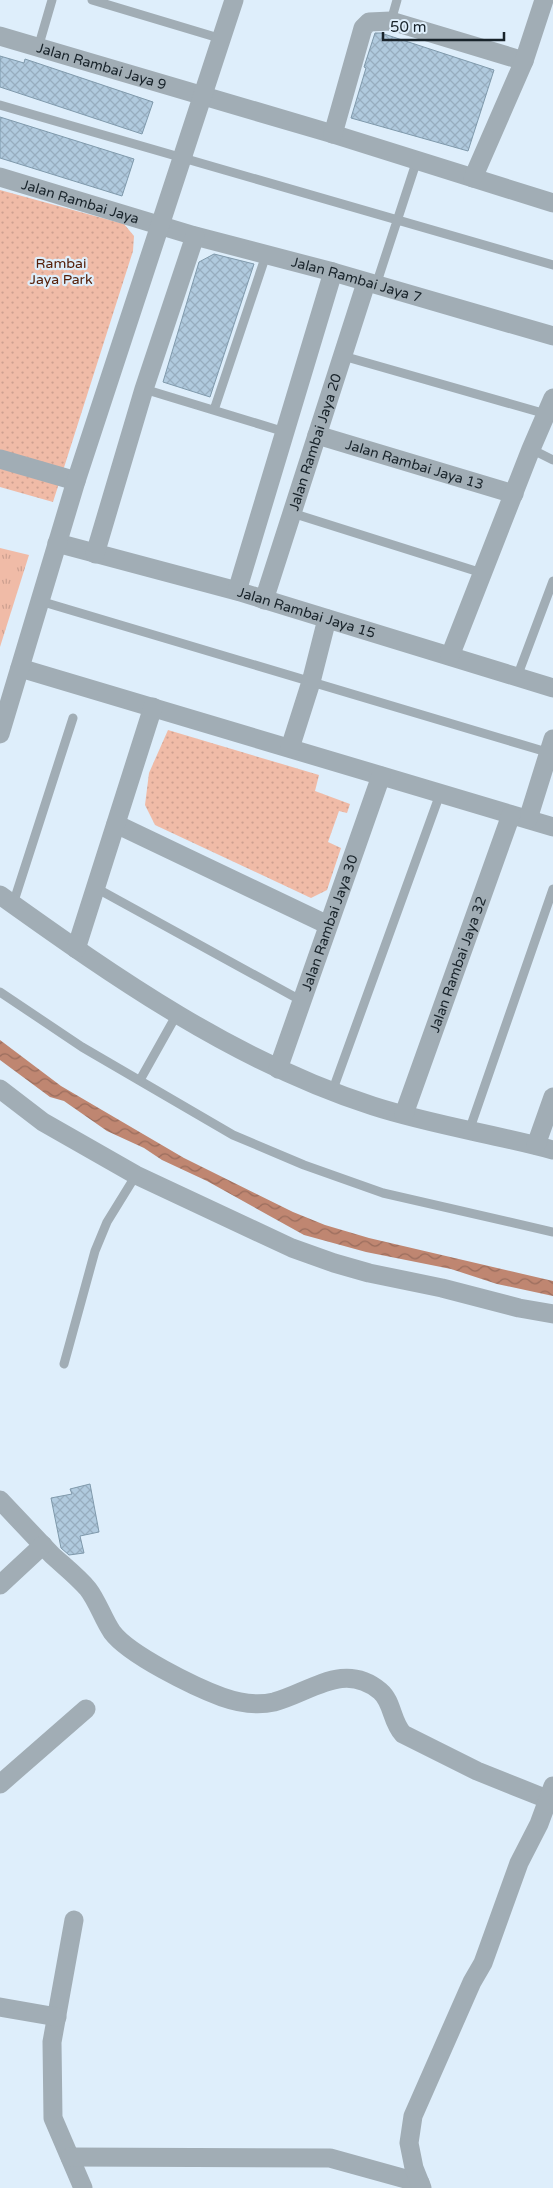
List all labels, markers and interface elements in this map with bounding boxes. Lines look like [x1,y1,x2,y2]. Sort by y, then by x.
scale bar [383,10,504,42]
text: 50 m [390,18,427,36]
street label: Jalan Rambai Jaya 9 [35,39,169,93]
street label: Jalan Rambai Jaya [20,176,141,227]
street label: Jalan Rambai Jaya 7 [290,253,424,306]
park label: Rambai Jaya Park [29,255,93,288]
street label: Jalan Rambai Jaya 20 [285,371,345,513]
street label: Jalan Rambai Jaya 13 [344,436,486,493]
street label: Jalan Rambai Jaya 15 [235,583,378,641]
street label: Jalan Rambai Jaya 30 [298,852,361,993]
street label: Jalan Rambai Jaya 32 [425,894,490,1035]

